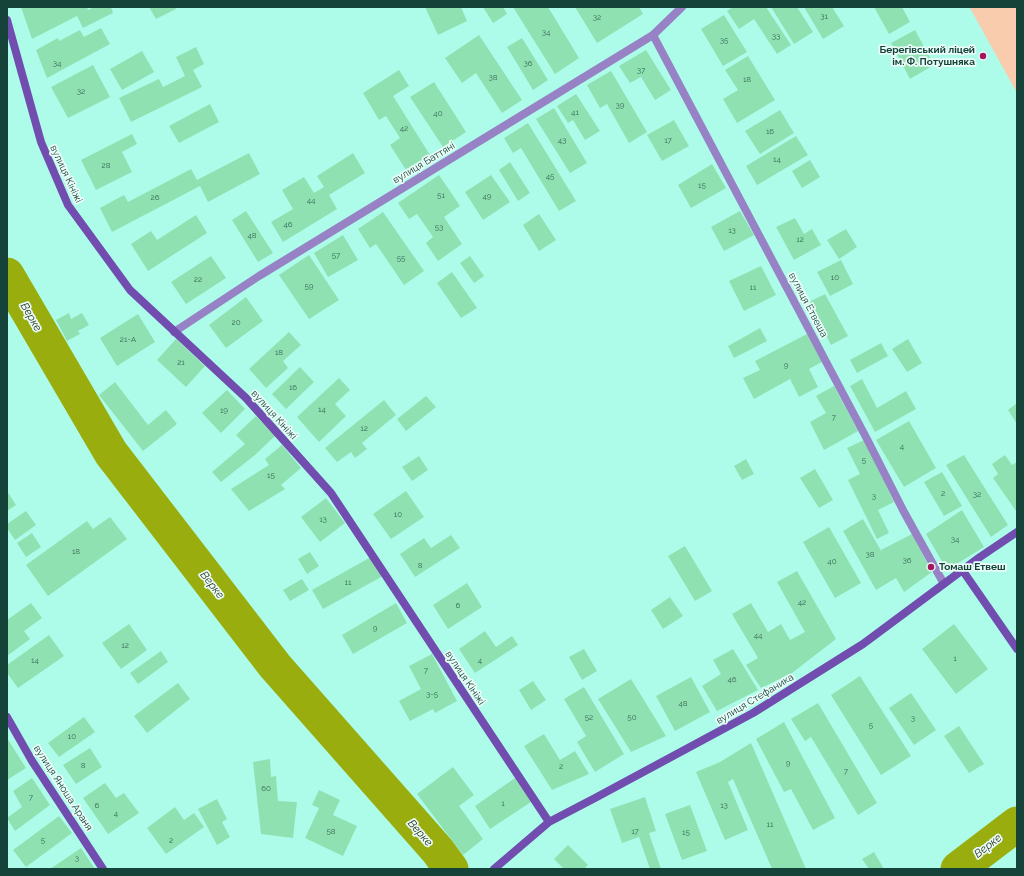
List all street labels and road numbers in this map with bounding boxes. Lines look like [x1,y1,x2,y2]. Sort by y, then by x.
street label: вулиця Баттяні [391,140,457,186]
street label: вулиця Кініжі [47,143,85,205]
street label: вулиця Етвеша [786,271,830,339]
street label: вулиця Кініжі [249,388,299,442]
street label: вулиця Кініжі [443,649,487,707]
street label: вулиця Стефаника [714,671,796,727]
street label: вулиця Яноша Араня [31,743,95,833]

